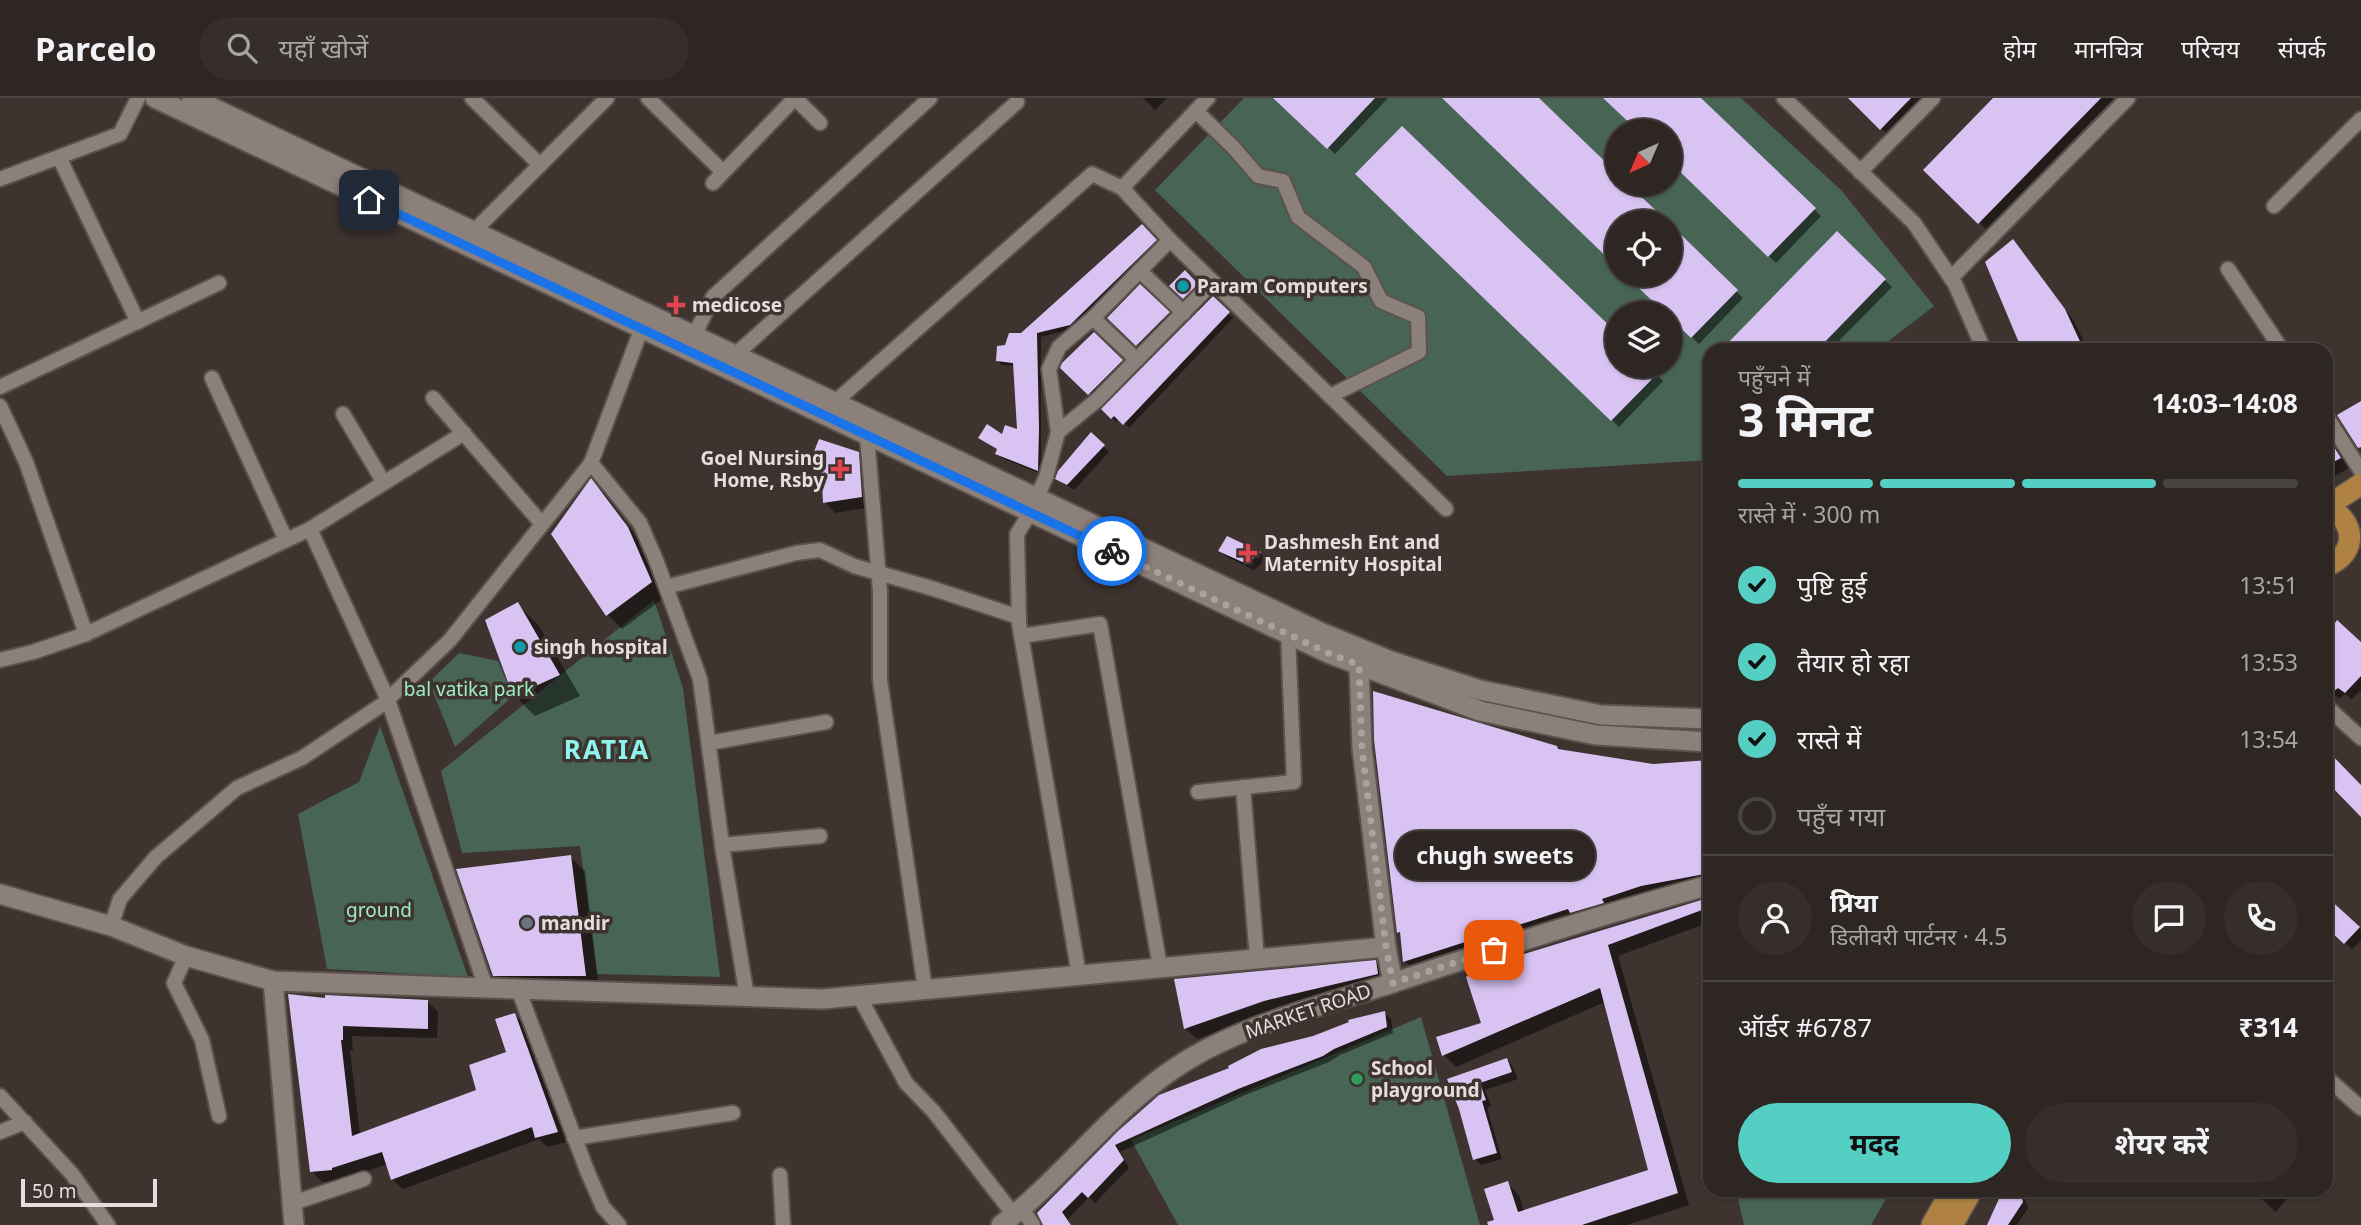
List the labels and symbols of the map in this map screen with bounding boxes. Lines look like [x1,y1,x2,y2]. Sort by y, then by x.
north arrow [1605,119,1682,196]
pin [339,170,399,230]
place label: Param Computers [1197,273,1368,299]
marker: Param Computers [1175,278,1191,294]
place label: medicose [692,292,782,318]
marker: medicose [666,295,686,315]
place label: Goel Nursing Home, Rsby [701,445,824,493]
marker: Goel Nursing Home, Rsby [830,459,850,479]
courier [1077,516,1147,586]
place label: Dashmesh Ent and Maternity Hospital [1264,529,1442,577]
marker: Dashmesh Ent and Maternity Hospital [1238,543,1258,563]
place label: singh hospital [534,634,668,660]
marker: singh hospital [512,639,528,655]
park label: bal vatika park [404,676,534,702]
district label: RATIA [564,731,650,767]
callout: chugh sweets [1394,831,1594,880]
park label: ground [346,897,412,923]
place label: mandir [541,910,610,936]
marker: mandir [519,915,535,931]
pin [1464,920,1524,980]
street label: MARKET ROAD [1242,977,1374,1045]
place label: School playground [1371,1055,1480,1103]
marker: School playground [1349,1071,1365,1087]
scale bar [21,1176,158,1208]

